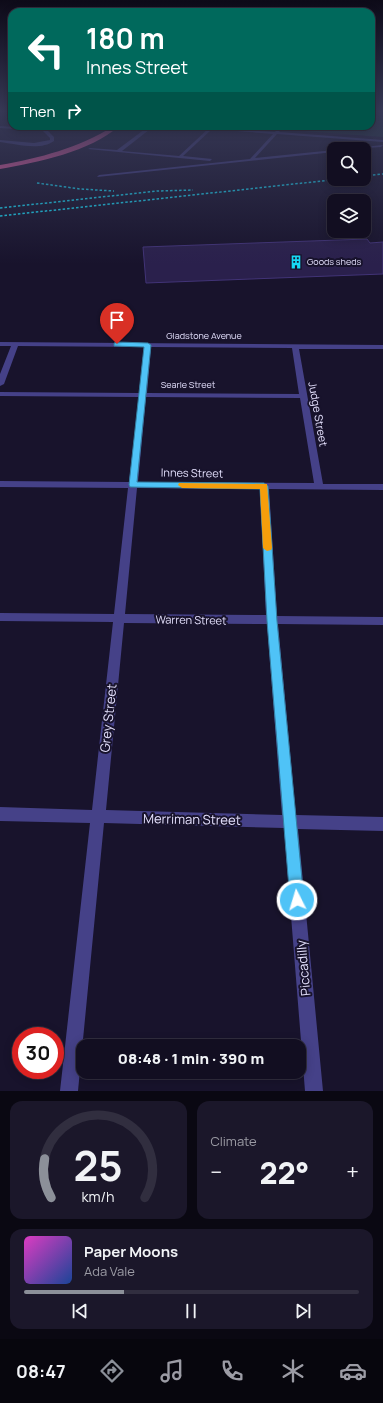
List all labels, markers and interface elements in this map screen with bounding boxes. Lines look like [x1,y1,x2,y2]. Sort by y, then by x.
text: 180 m [86,19,165,57]
icon: left [20,24,72,76]
text: Innes Street [86,55,188,79]
icon: right [63,100,85,122]
text: Then [20,101,55,122]
map controls [327,142,371,238]
button: search [327,142,371,186]
button: layers [327,194,371,238]
building icon: Goods sheds [288,254,304,270]
place label: Goods sheds [307,255,362,268]
pin [100,303,134,344]
icon: arrive [106,309,128,331]
street label: Gladstone Avenue [166,329,242,342]
street label: Searle Street [161,378,216,391]
street label: Judge Street [305,380,332,448]
street label: Innes Street [161,464,223,481]
street label: Warren Street [155,611,227,628]
street label: Grey Street [95,683,121,753]
street label: Merriman Street [143,809,241,829]
position arrow [276,879,318,921]
street label: Piccadilly [292,939,314,997]
speed limit sign: 30 [12,1027,64,1079]
text: 08:48 · 1 min · 390 m [118,1048,264,1069]
text: Climate [211,1132,257,1150]
text: 25 [74,1137,123,1193]
text: 22° [259,1152,309,1193]
text: − [211,1157,222,1187]
text: + [346,1157,359,1187]
text: km/h [82,1187,115,1206]
text: Paper Moons [84,1241,178,1262]
text: Ada Vale [84,1262,135,1280]
icon: previous [69,1300,91,1322]
icon: pause [180,1300,202,1322]
icon: next [292,1300,314,1322]
icon: directions [98,1357,126,1385]
icon: music [158,1357,186,1385]
icon: phone [218,1357,246,1385]
icon: climate [279,1357,307,1385]
icon: car [339,1357,367,1385]
text: 08:47 [16,1359,66,1383]

